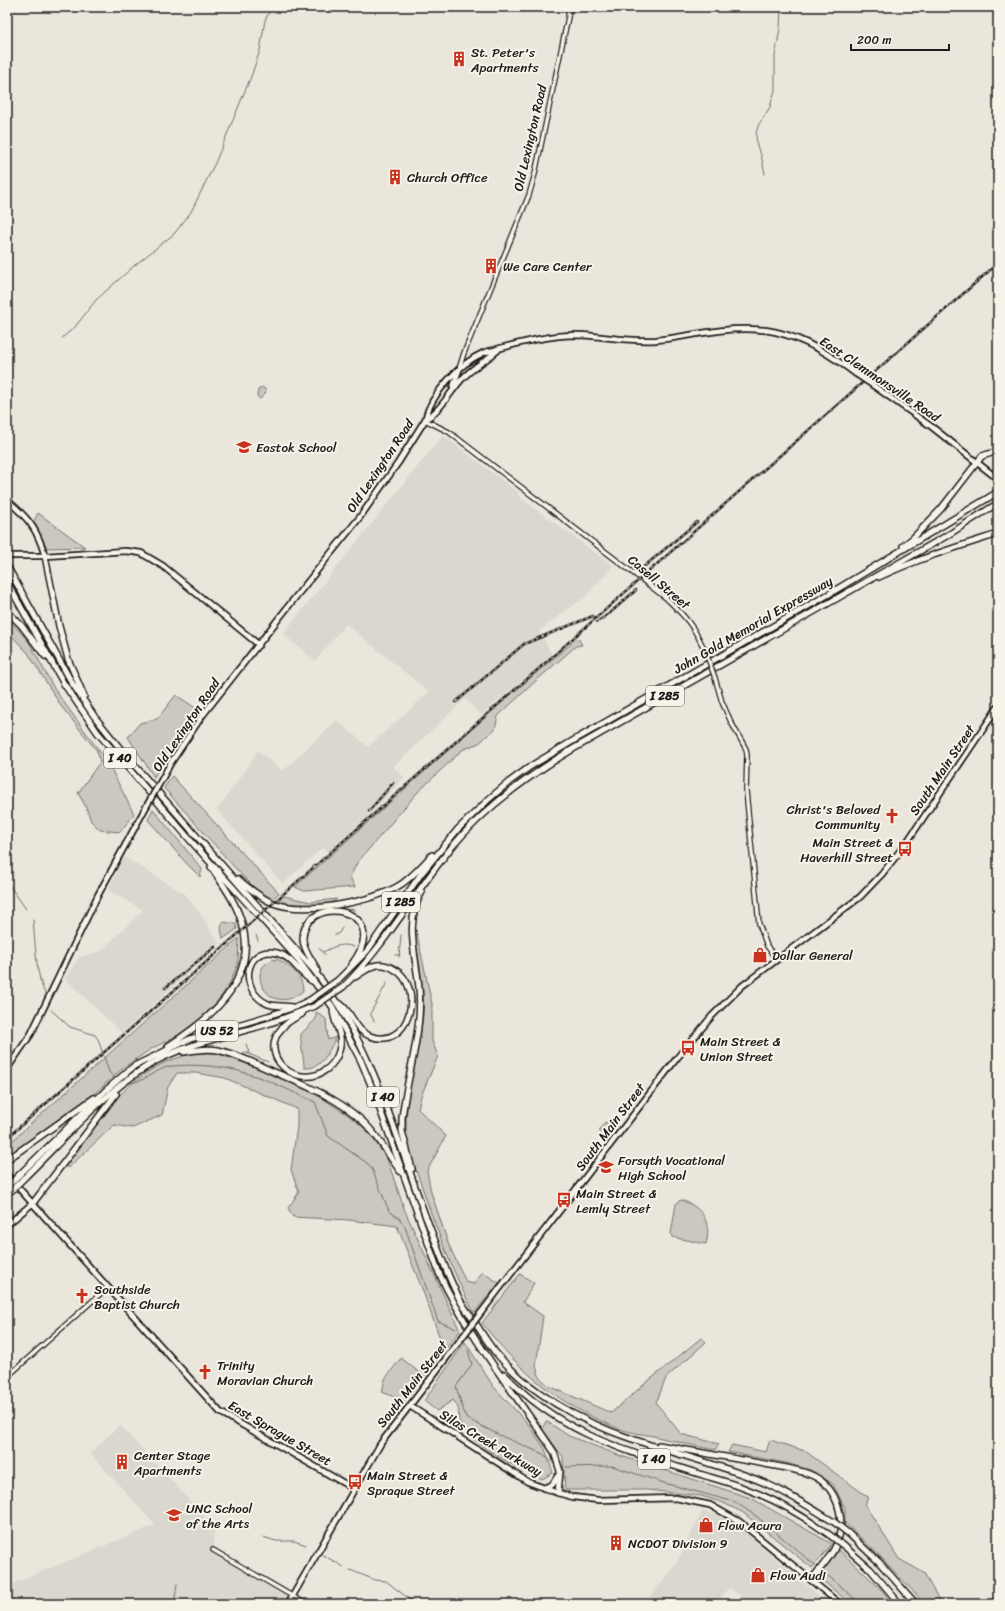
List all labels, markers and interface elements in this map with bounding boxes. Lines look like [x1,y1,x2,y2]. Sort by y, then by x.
scale bar [851,26,949,52]
text: 200 m [857,29,891,51]
place label: St. Peter's Apartments [470,41,539,79]
building icon: St. Peter's Apartments [450,50,468,68]
street label: Old Lexington Road [507,81,554,194]
place label: Church Office [407,166,488,189]
building icon: Church Office [386,168,404,186]
place label: We Care Center [503,255,592,278]
building icon: We Care Center [482,257,500,275]
street label: East Clemmonsville Road [815,330,946,429]
street label: Old Lexington Road [340,414,421,518]
place label: Eastok School [256,436,337,459]
school or university icon: Eastok School [235,438,253,456]
street label: Casell Street [623,549,696,616]
street label: John Gold Memorial Expressway [668,570,837,681]
street label: Old Lexington Road [146,673,227,777]
road number: I 285 [646,686,684,706]
street label: South Main Street [903,719,981,820]
road number: I 40 [104,748,136,768]
place label: Christ's Beloved Community [787,798,881,836]
church icon: Christ's Beloved Community [883,807,901,825]
place label: Main Street & Haverhill Street [800,831,893,869]
bus stop icon: Main Street & Haverhill Street [896,840,914,858]
road number: I 285 [382,892,420,912]
place label: Dollar General [772,944,853,967]
shop icon: Dollar General [751,946,769,964]
road number: US 52 [196,1021,238,1041]
place label: Main Street & Union Street [700,1030,781,1068]
bus stop icon: Main Street & Union Street [679,1039,697,1057]
street label: South Main Street [569,1077,651,1176]
road number: I 40 [367,1087,399,1107]
place label: Forsyth Vocational High School [618,1149,725,1187]
school or university icon: Forsyth Vocational High School [597,1158,615,1176]
place label: Main Street & Lemly Street [576,1182,657,1220]
bus stop icon: Main Street & Lemly Street [555,1191,573,1209]
place label: Southside Baptist Church [94,1278,180,1316]
church icon: Southside Baptist Church [73,1287,91,1305]
street label: South Main Street [370,1335,454,1433]
place label: Trinity Moravian Church [217,1354,313,1392]
church icon: Trinity Moravian Church [196,1363,214,1381]
street label: East Sprague Street [224,1394,337,1472]
street label: Silas Creek Parkway [435,1403,547,1483]
place label: Center Stage Apartments [133,1444,211,1482]
road number: I 40 [638,1449,670,1469]
building icon: Center Stage Apartments [113,1453,131,1471]
place label: Main Street & Spraque Street [367,1464,455,1502]
bus stop icon: Main Street & Spraque Street [346,1473,364,1491]
place label: UNC School of the Arts [186,1497,253,1535]
school or university icon: UNC School of the Arts [165,1506,183,1524]
place label: Flow Acura [718,1514,782,1537]
shop icon: Flow Acura [697,1516,715,1534]
place label: NCDOT Division 9 [628,1532,728,1555]
building icon: NCDOT Division 9 [607,1534,625,1552]
place label: Flow Audi [770,1564,826,1587]
shop icon: Flow Audi [749,1566,767,1584]

